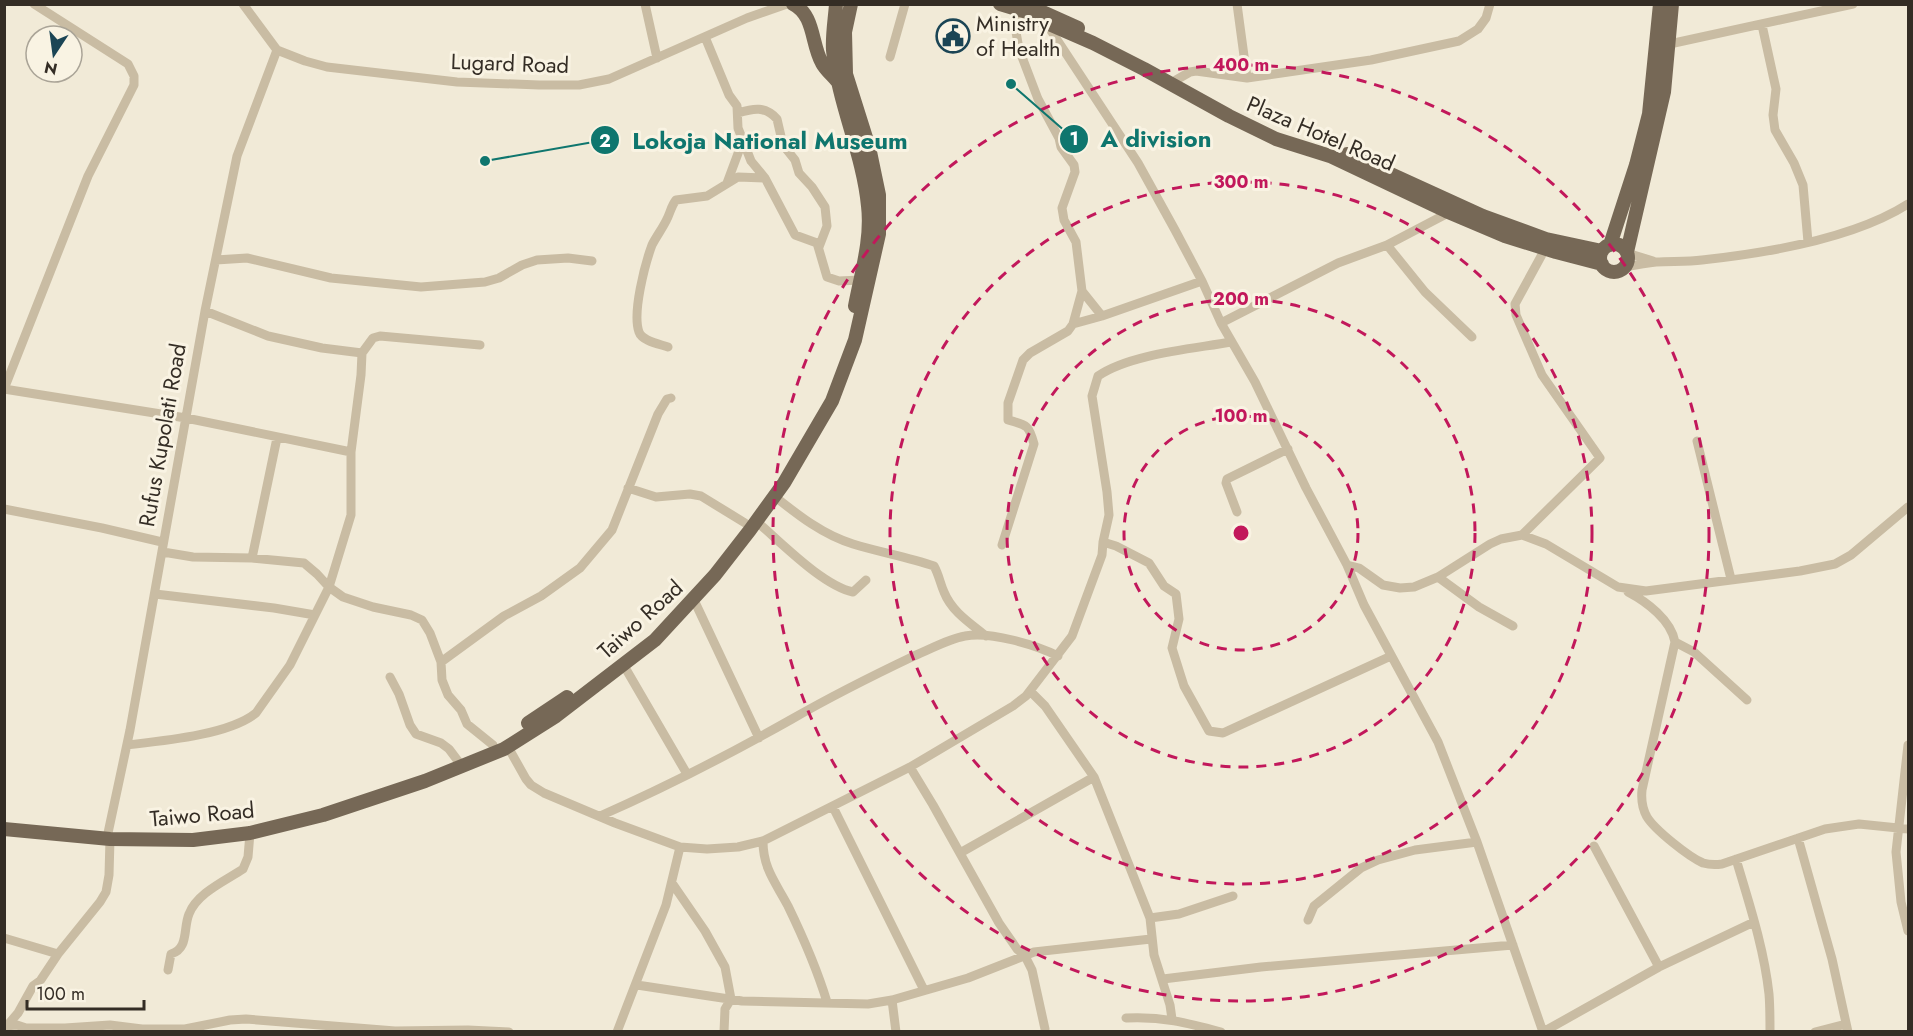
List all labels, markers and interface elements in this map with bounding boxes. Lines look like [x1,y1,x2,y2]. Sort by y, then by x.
place label: Ministry of Health [976,7,1060,64]
public building icon: Ministry of Health [935,18,971,54]
north arrow [24,24,84,84]
street label: Lugard Road [450,45,570,81]
text: 400 m [1213,52,1269,78]
text: N [42,55,60,81]
street label: Plaza Hotel Road [1242,87,1400,179]
callout: A division [1059,118,1224,160]
callout: Lokoja National Museum [590,119,920,161]
text: A division [1099,121,1212,156]
text: Lokoja National Museum [632,123,908,158]
text: 1 [1069,126,1079,152]
text: 2 [599,128,611,154]
text: 300 m [1213,169,1269,195]
text: 200 m [1213,286,1269,312]
street label: Rufus Kupolati Road [130,341,194,529]
text: 100 m [1214,403,1268,429]
centre of rings [1231,523,1251,543]
street label: Taiwo Road [590,572,690,666]
street label: Taiwo Road [148,793,256,835]
scale bar [27,973,144,1011]
text: 100 m [36,981,85,1007]

